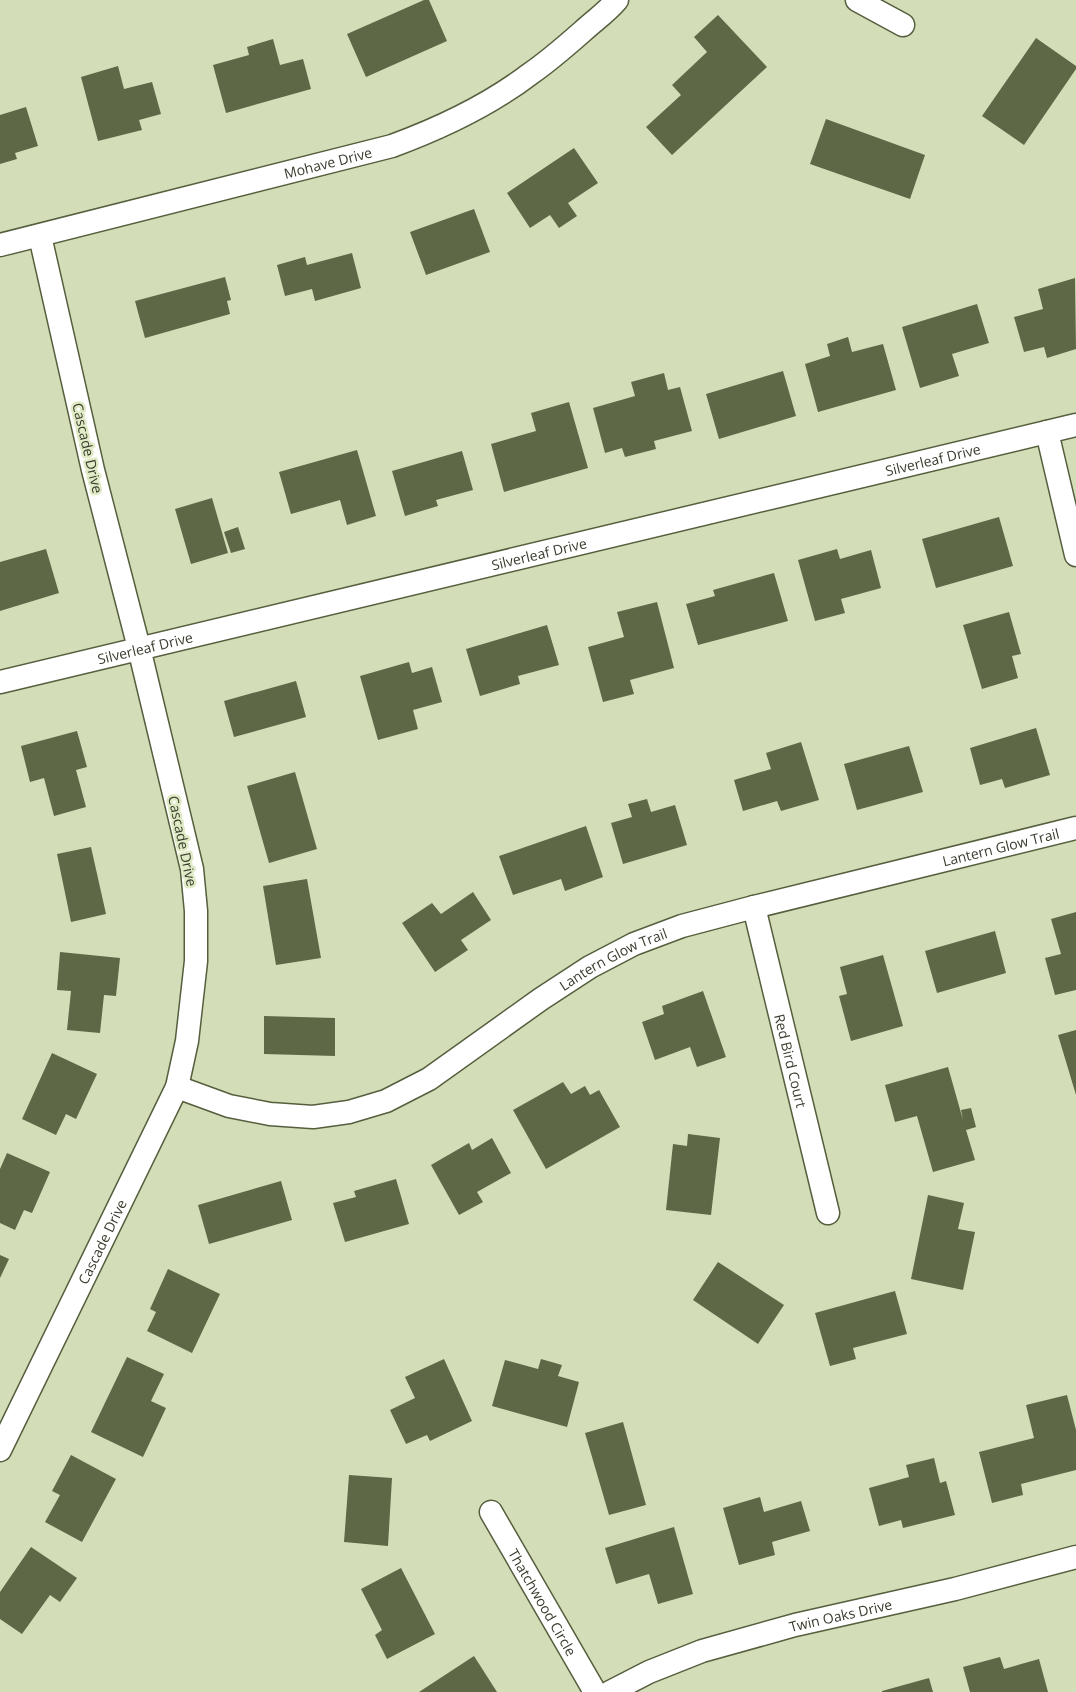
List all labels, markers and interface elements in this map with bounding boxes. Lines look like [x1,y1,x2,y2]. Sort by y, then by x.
street label: Mohave Drive [282,142,374,182]
street label: Cascade Drive [68,401,108,495]
street label: Silverleaf Drive [883,439,982,480]
street label: Silverleaf Drive [489,533,588,574]
street label: Silverleaf Drive [95,627,195,668]
street label: Cascade Drive [164,794,202,888]
street label: Lantern Glow Trail [940,823,1061,870]
street label: Lantern Glow Trail [555,923,670,994]
street label: Red Bird Court [771,1012,812,1109]
street label: Cascade Drive [73,1196,130,1287]
street label: Thatchwood Circle [505,1545,581,1659]
street label: Twin Oaks Drive [787,1594,894,1636]

